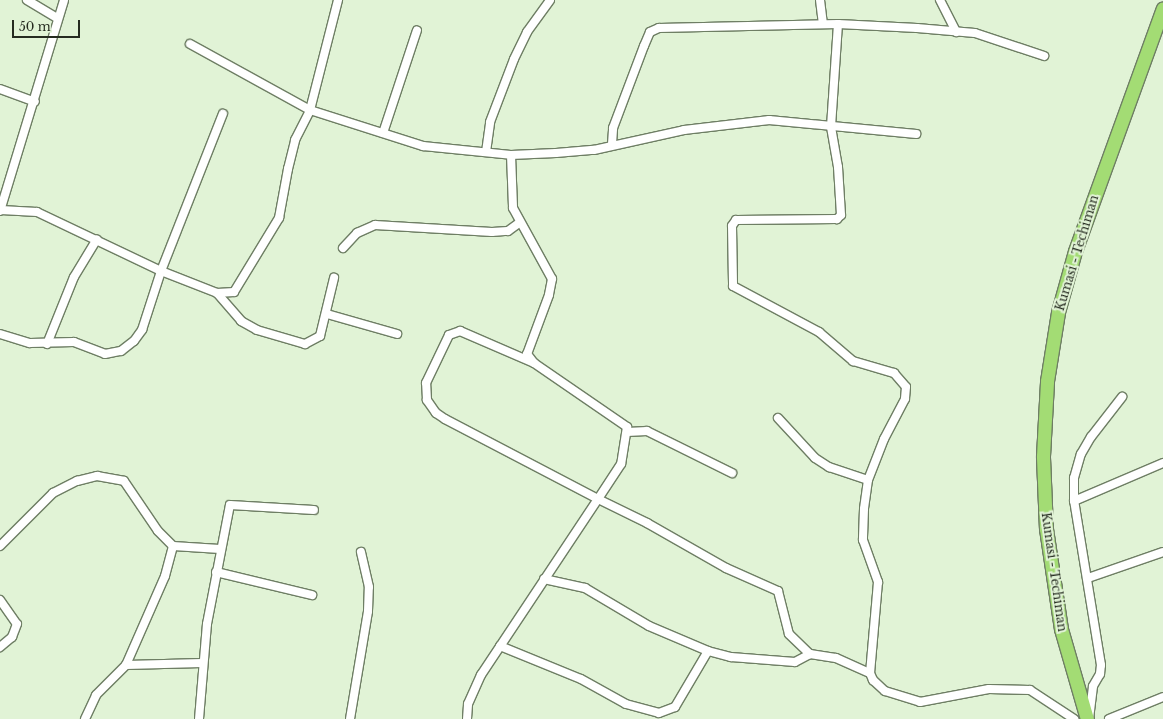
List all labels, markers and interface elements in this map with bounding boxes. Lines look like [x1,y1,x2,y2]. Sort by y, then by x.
scale bar [14,12,82,38]
text: 50 m [19,19,51,34]
street label: Kumasi - Techiman [1052,193,1102,313]
street label: Kumasi - Techiman [1038,511,1070,633]

